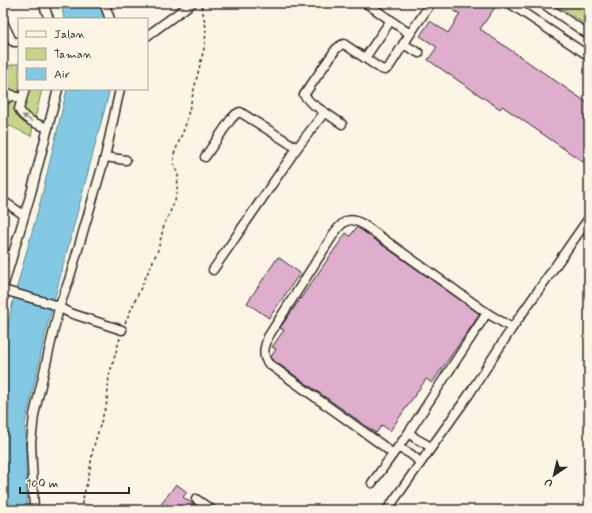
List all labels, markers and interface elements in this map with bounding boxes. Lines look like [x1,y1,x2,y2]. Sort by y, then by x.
legend [18,18,148,90]
text: Jalan [54,27,86,43]
text: Taman [54,47,93,63]
text: Air [54,67,70,83]
one-way arrow [22,114,33,122]
north arrow [534,455,574,495]
scale bar [20,469,129,495]
text: U [542,475,556,490]
text: 100 m [26,476,58,492]

